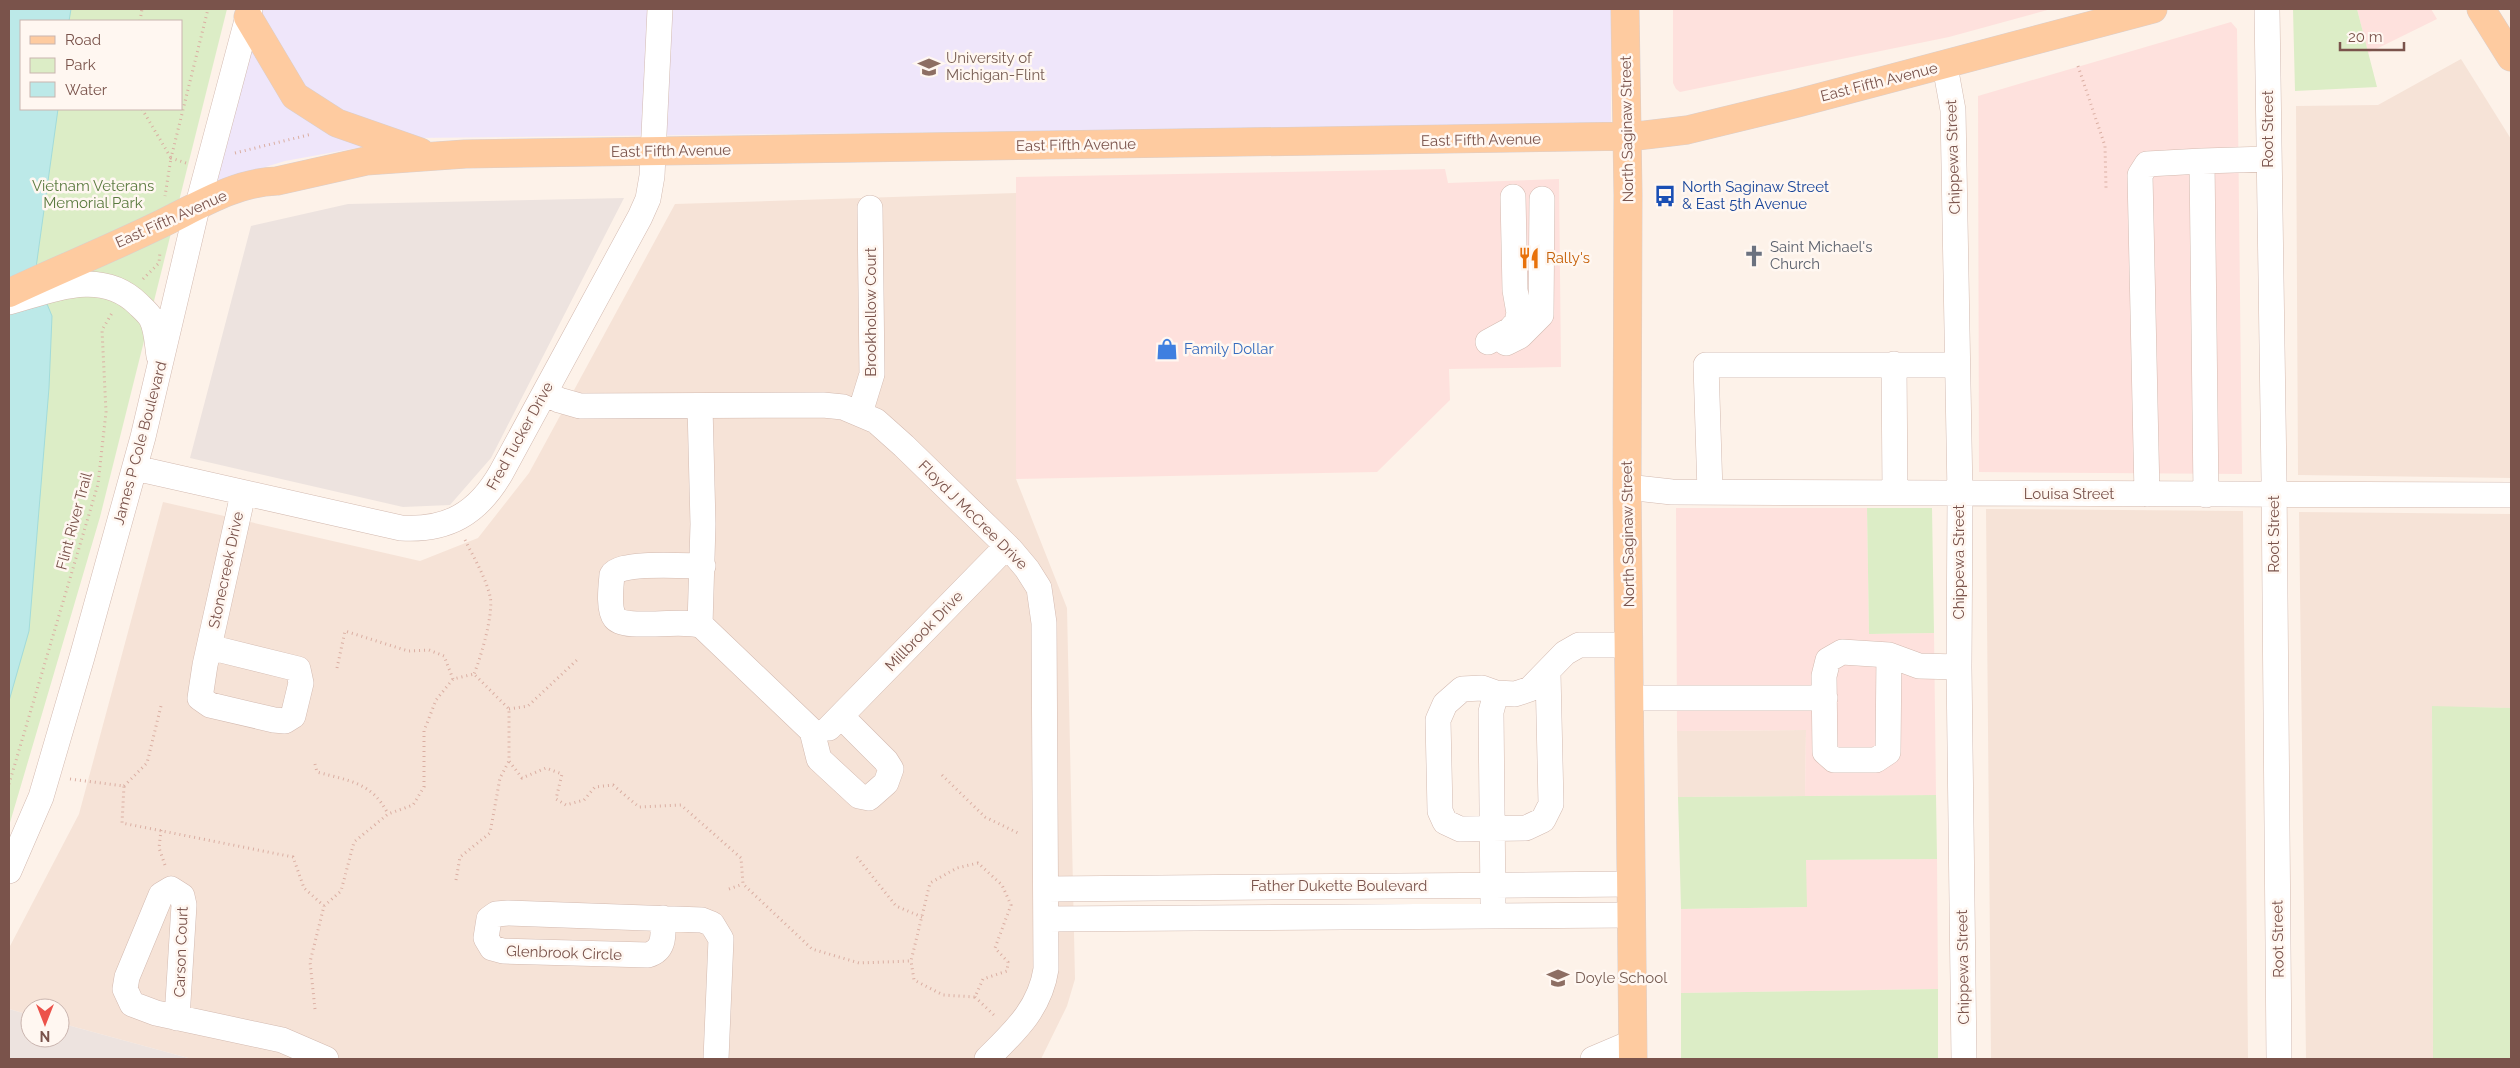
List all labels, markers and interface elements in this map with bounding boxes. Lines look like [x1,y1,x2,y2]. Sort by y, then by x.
legend [20,20,182,110]
scale bar [2340,20,2404,52]
text: 20 m [2348,28,2383,46]
text: Road [65,31,101,49]
place label: University of Michigan-Flint [946,49,1045,84]
school or university icon: University of Michigan-Flint [916,54,942,80]
street label: North Saginaw Street [1617,55,1637,203]
text: Park [65,56,96,74]
street label: East Fifth Avenue [1819,59,1940,105]
text: Water [65,81,108,99]
street label: Root Street [2259,90,2277,168]
street label: Chippewa Street [1942,99,1964,215]
street label: East Fifth Avenue [1421,130,1541,150]
street label: East Fifth Avenue [1016,135,1136,155]
street label: East Fifth Avenue [611,141,731,161]
park label: Vietnam Veterans Memorial Park [32,177,154,212]
place label: North Saginaw Street & East 5th Avenue [1682,178,1829,213]
bus stop icon: North Saginaw Street & East 5th Avenue [1652,183,1678,209]
street label: East Fifth Avenue [112,186,230,252]
place label: Saint Michael's Church [1770,238,1872,273]
church icon: Saint Michael's Church [1741,243,1767,269]
restaurant icon: Rally's [1516,245,1542,271]
street label: Brookhollow Court [862,247,880,377]
place label: Rally's [1546,249,1590,267]
shop icon: Family Dollar [1154,336,1180,362]
place label: Family Dollar [1184,340,1274,358]
street label: James P Cole Boulevard [110,359,170,527]
street label: Fred Tucker Drive [483,379,557,493]
street label: Floyd J McCree Drive [915,457,1031,573]
street label: North Saginaw Street [1618,460,1638,608]
street label: Flint River Trail [52,469,96,572]
street label: Louisa Street [2024,485,2114,503]
street label: Root Street [2265,495,2283,573]
street label: Chippewa Street [1950,505,1968,620]
street label: Stonecreek Drive [205,510,247,630]
street label: Millbrook Drive [881,587,967,675]
street label: Father Dukette Boulevard [1251,877,1427,895]
street label: Root Street [2268,900,2288,978]
street label: Carson Court [170,906,192,998]
street label: Chippewa Street [1953,909,1973,1025]
street label: Glenbrook Circle [506,942,622,964]
school or university icon: Doyle School [1545,965,1571,991]
place label: Doyle School [1575,969,1668,987]
north arrow [20,998,70,1048]
text: N [40,1028,50,1044]

